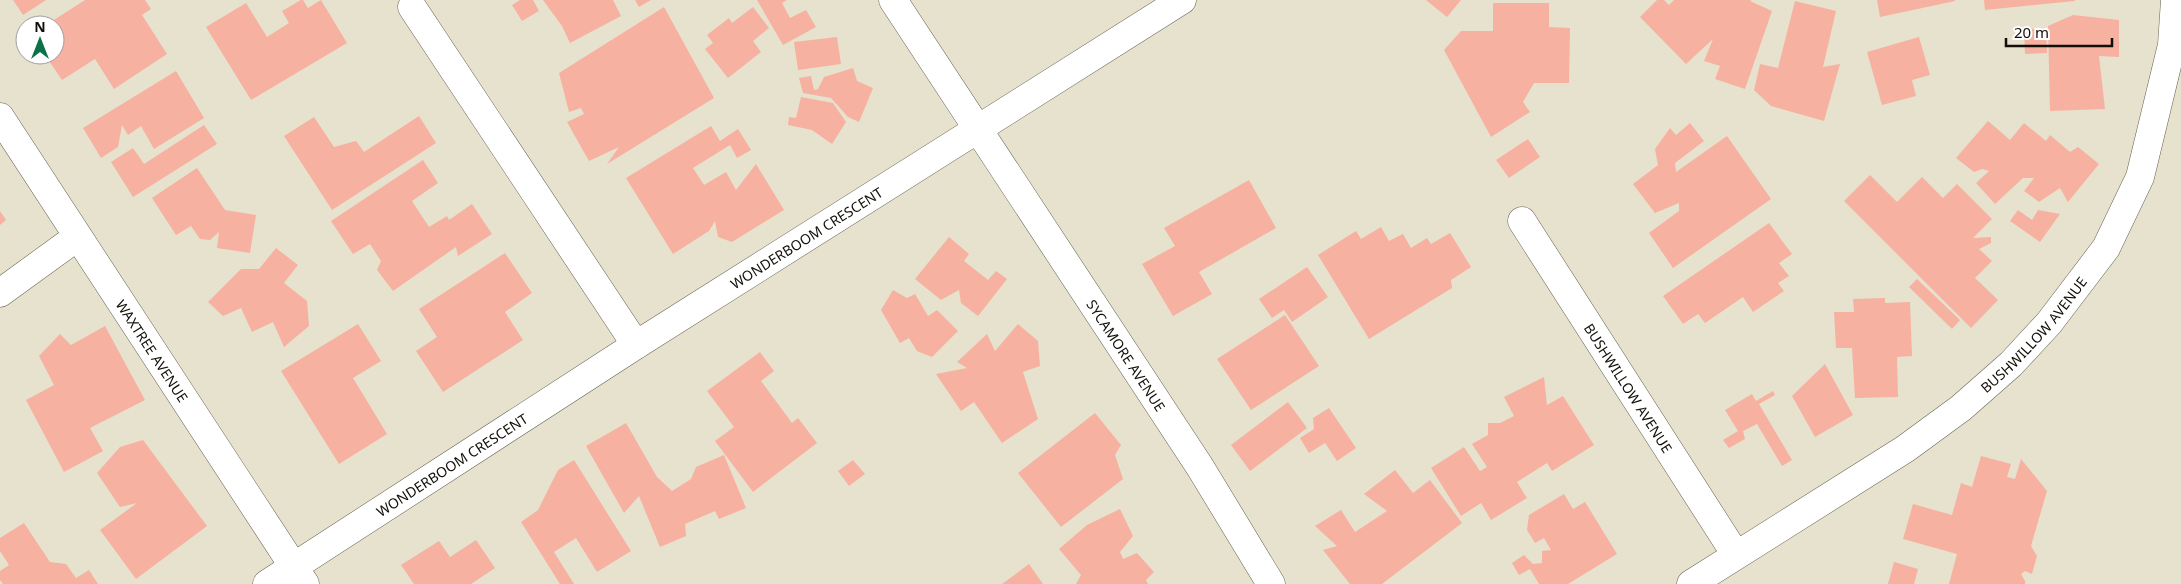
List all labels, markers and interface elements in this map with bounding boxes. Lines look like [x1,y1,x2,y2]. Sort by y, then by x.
north arrow [15,15,65,65]
scale bar [2006,15,2112,47]
text: N [34,17,46,36]
text: 20 m [2014,22,2049,42]
street label: WONDERBOOM CRESCENT [726,182,886,293]
street label: BUSHWILLOW AVENUE [1976,272,2091,396]
street label: WAXTREE AVENUE [112,296,193,405]
street label: SYCAMORE AVENUE [1083,296,1170,415]
street label: BUSHWILLOW AVENUE [1580,319,1677,456]
street label: WONDERBOOM CRESCENT [372,408,531,520]

